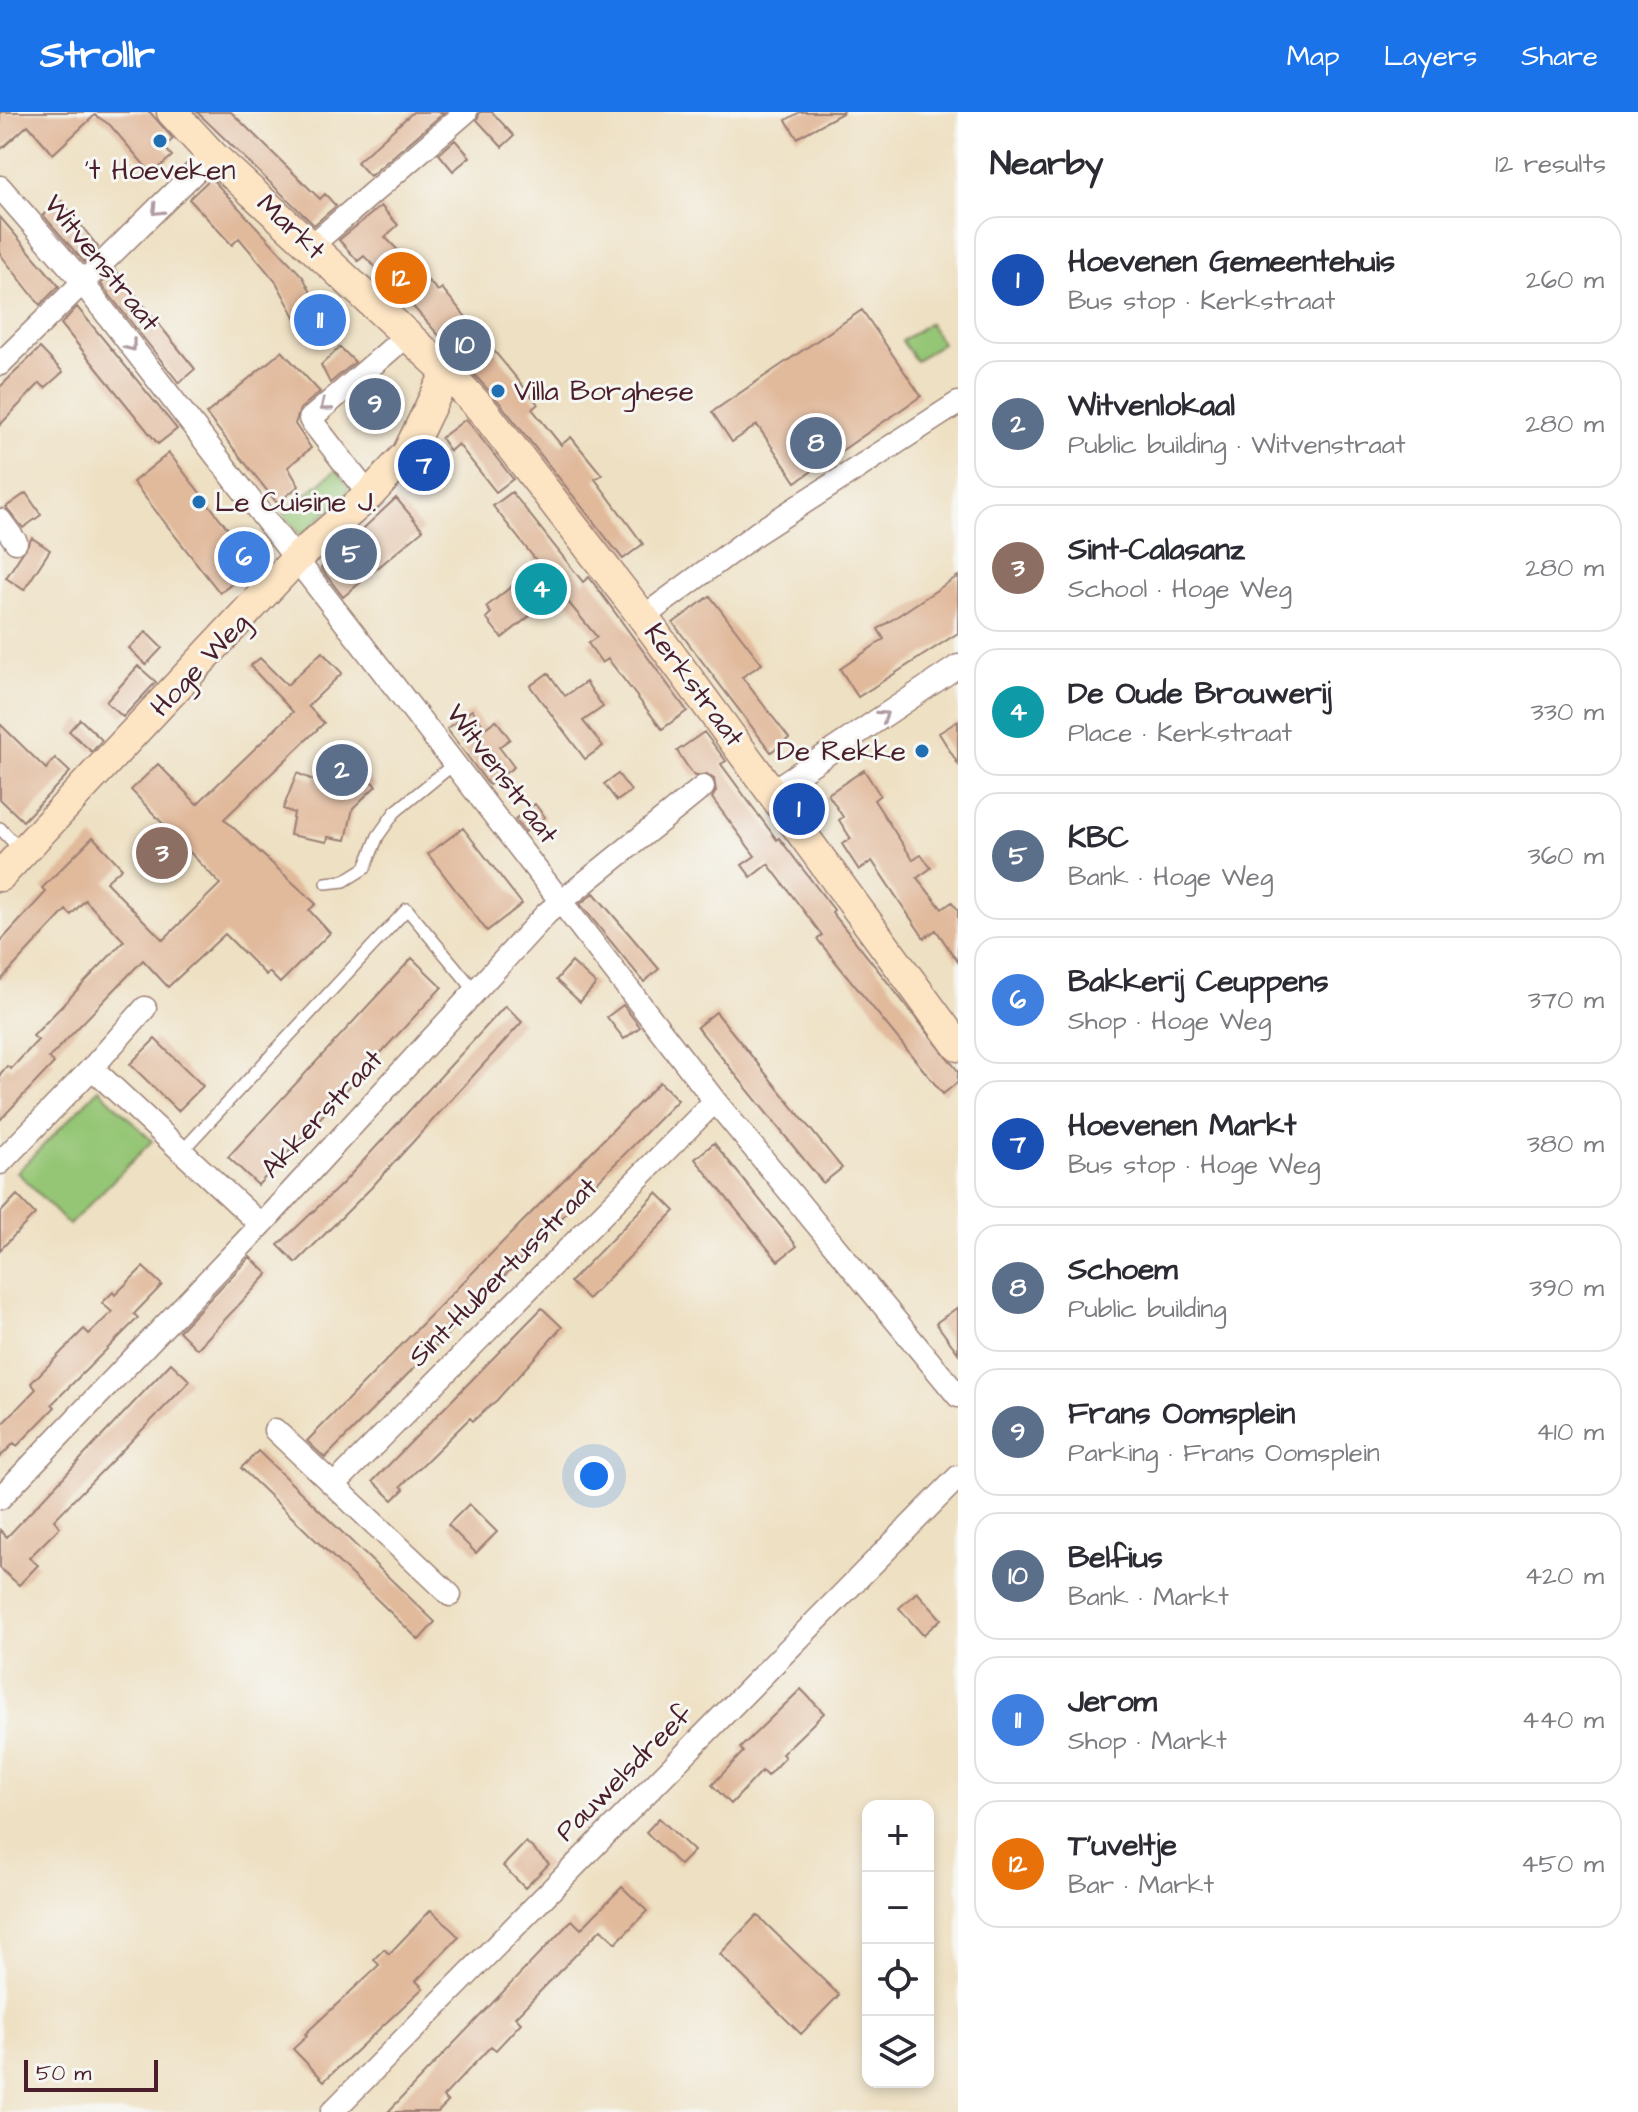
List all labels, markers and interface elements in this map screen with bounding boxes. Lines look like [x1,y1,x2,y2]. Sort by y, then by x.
text: Strollr [40,30,155,82]
text: Map [1287,37,1340,76]
text: Layers [1384,37,1477,76]
text: Share [1521,37,1598,76]
marker: 't Hoeveken [151,132,169,150]
text: Nearby [990,140,1104,188]
text: 12 results [1495,146,1606,182]
place label: 't Hoeveken [85,151,235,190]
street label: Markt [248,185,335,269]
street label: Witvenstraat [35,186,170,340]
one-way arrow [152,201,167,215]
text: Hoevenen Gemeentehuis [1068,241,1395,283]
pin: 12 [375,248,427,308]
text: 1 [1016,262,1020,298]
text: 260 m [1526,262,1604,298]
text: Bus stop · Kerkstraat [1068,283,1335,319]
pin: 11 [294,290,346,350]
pin: 10 [439,315,491,375]
one-way arrow [121,337,135,352]
place label: Villa Borghese [514,372,694,412]
pin: 9 [349,374,401,434]
marker: Villa Borghese [489,382,507,400]
text: Witvenlokaal [1068,385,1235,427]
one-way arrow [319,396,334,411]
text: 2 [1011,406,1025,442]
text: 280 m [1525,406,1604,442]
pin: 8 [790,413,842,473]
text: Public building · Witvenstraat [1068,427,1406,463]
pin: 7 [398,435,450,495]
place label: Le Cuisine J. [215,483,376,522]
marker: Le Cuisine J. [190,493,208,511]
pin: 5 [325,524,377,584]
pin: 6 [218,527,270,587]
text: Sint-Calasanz [1068,529,1245,571]
text: 3 [1011,550,1025,586]
text: 280 m [1525,550,1604,586]
pin: 4 [515,559,567,619]
text: School · Hoge Weg [1068,571,1292,607]
street label: Hoge Weg [142,604,259,726]
street label: Kerkstraat [635,615,754,755]
text: De Oude Brouwerij [1068,673,1332,715]
text: 4 [1009,694,1027,730]
text: 330 m [1530,694,1604,730]
street label: Witvenstraat [436,696,568,853]
one-way arrow [874,711,888,726]
text: Place · Kerkstraat [1068,715,1292,751]
place label: De Rekke [777,732,906,771]
pin: 2 [316,740,368,800]
marker: De Rekke [913,742,931,760]
pin: 1 [773,779,825,839]
text: KBC [1068,817,1129,859]
pin: 3 [136,823,188,883]
text: 5 [1009,838,1027,874]
text: 360 m [1527,838,1604,874]
text: Bank · Hoge Weg [1068,859,1273,895]
text: Bakkerij Ceuppens [1068,961,1329,1003]
text: 6 [1010,982,1026,1018]
text: 370 m [1528,982,1604,1018]
text: Shop · Hoge Weg [1068,1003,1271,1039]
street label: Akkerstraat [252,1040,392,1187]
text: Hoevenen Markt [1068,1105,1297,1147]
text: 7 [1010,1126,1026,1162]
text: 380 m [1527,1126,1604,1162]
text: Bus stop · Hoge Weg [1068,1147,1320,1183]
street label: Sint-Hubertusstraat [399,1168,607,1376]
text: Schoem [1068,1249,1178,1291]
text: 8 [1010,1270,1026,1306]
text: 390 m [1529,1270,1604,1306]
text: Public building [1068,1291,1227,1327]
text: Frans Oomsplein [1068,1393,1295,1435]
text: 9 [1011,1414,1025,1450]
text: 410 m [1536,1414,1604,1450]
text: Parking · Frans Oomsplein [1068,1435,1380,1471]
your location [574,1456,614,1496]
text: Belfius [1068,1537,1163,1579]
text: 10 [1008,1558,1028,1594]
text: 420 m [1524,1558,1604,1594]
text: Bank · Markt [1068,1579,1229,1615]
text: Jerom [1068,1681,1157,1723]
street label: Pauwelsdreef [547,1696,701,1850]
text: 11 [1015,1702,1021,1738]
text: 440 m [1522,1702,1604,1738]
text: Shop · Markt [1068,1723,1227,1759]
map controls [862,1800,934,2088]
button: + [862,1800,934,1872]
text: T'uveltje [1068,1825,1177,1867]
text: 12 [1009,1846,1027,1882]
text: 450 m [1521,1846,1604,1882]
text: Bar · Markt [1068,1867,1214,1903]
button: − [862,1872,934,1944]
button: locate [862,1944,934,2016]
button: layers [862,2016,934,2088]
scale bar [24,2056,158,2092]
text: 50 m [36,2058,91,2089]

